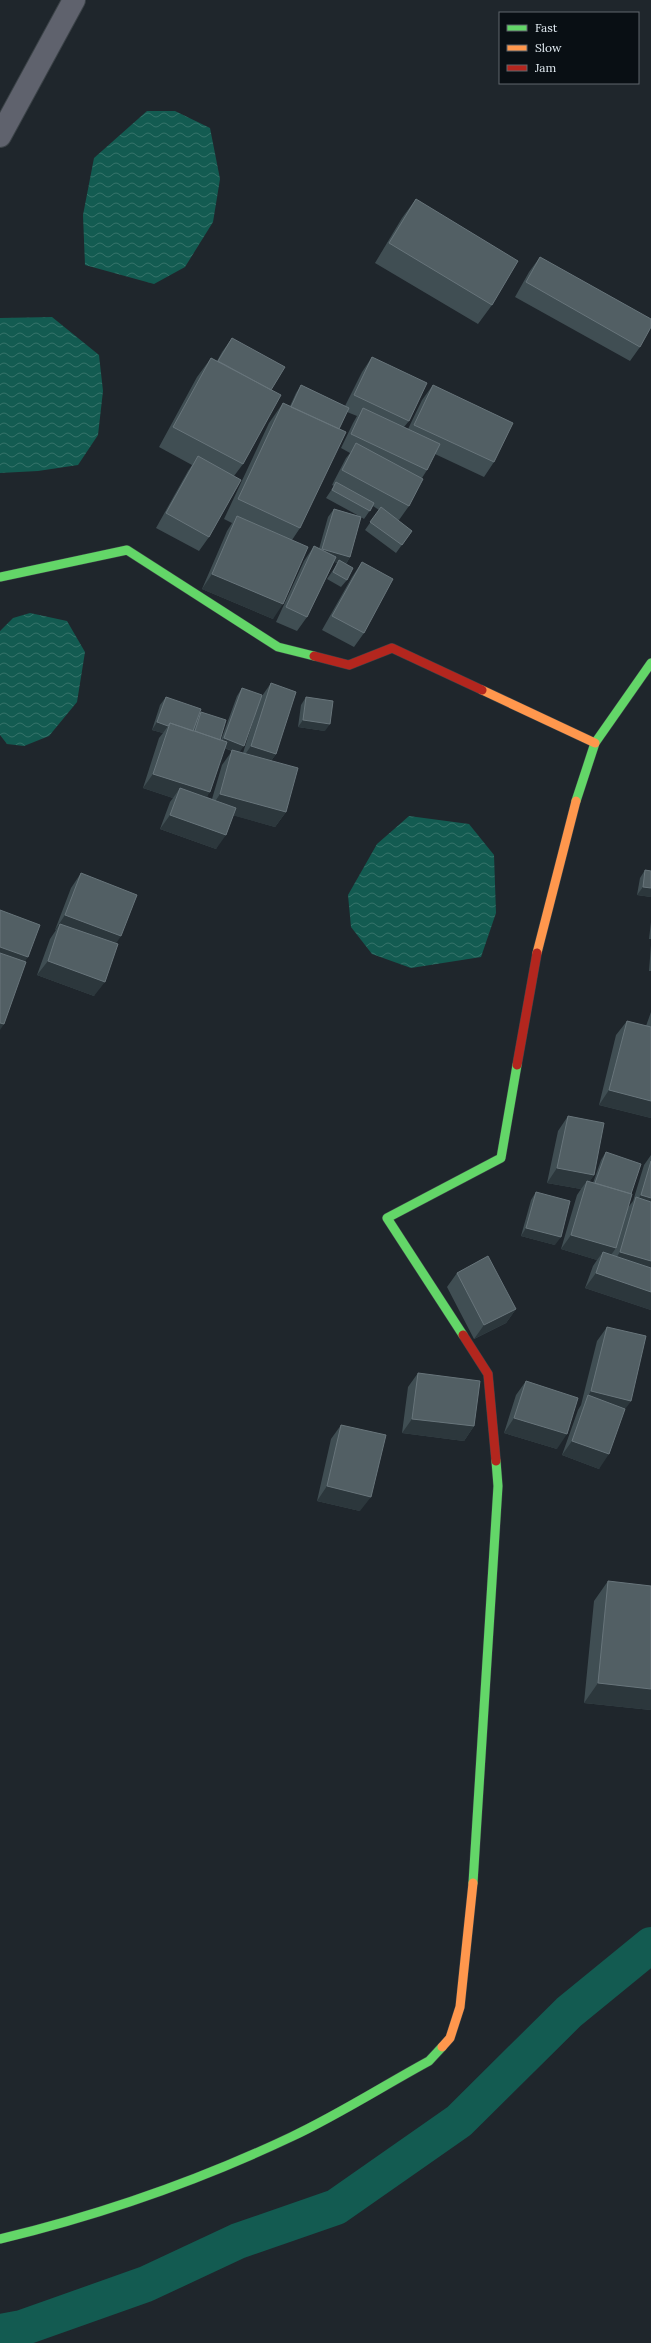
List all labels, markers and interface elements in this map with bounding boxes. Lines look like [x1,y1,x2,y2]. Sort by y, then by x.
legend [499,12,639,84]
text: Fast [535,20,558,35]
text: Slow [535,40,562,55]
text: Jam [534,60,556,75]

